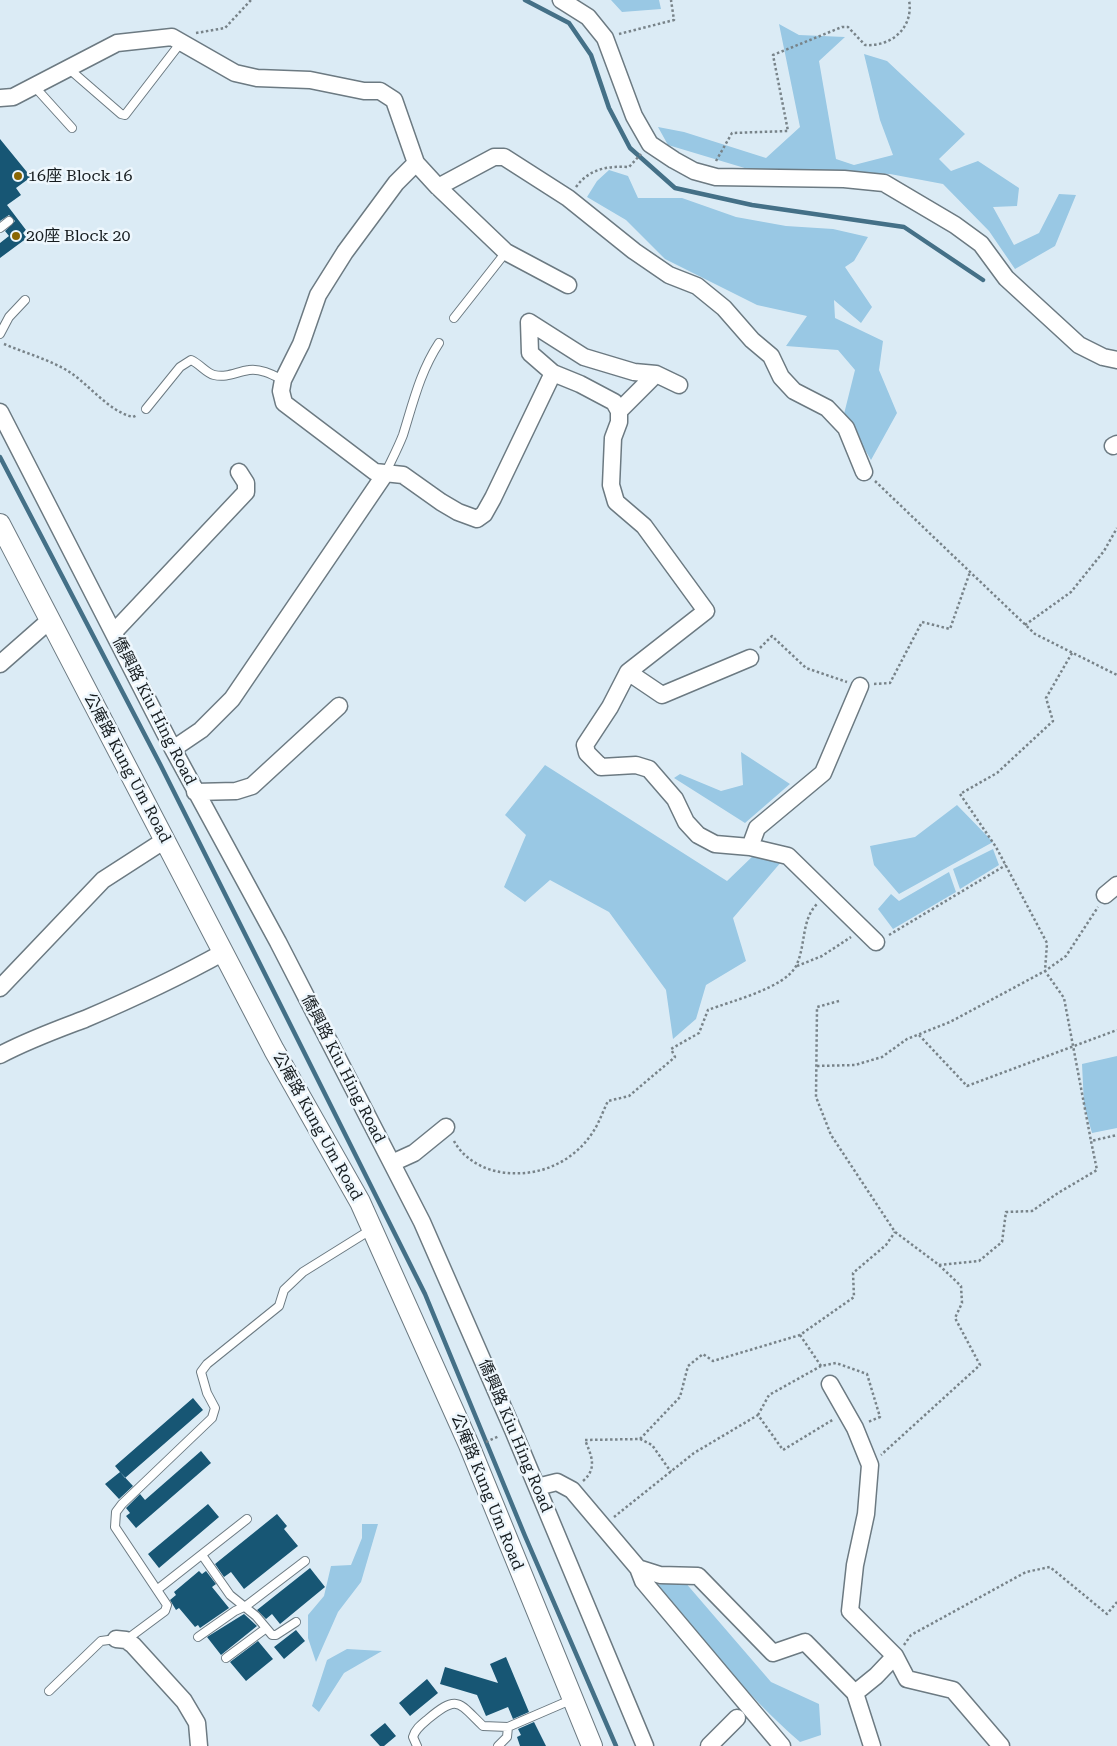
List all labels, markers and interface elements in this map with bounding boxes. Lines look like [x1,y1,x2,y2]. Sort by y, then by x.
place label: 16座 Block 16 [28,166,132,186]
marker: 16座 Block 16 [12,170,24,182]
place label: 20座 Block 20 [26,226,130,246]
marker: 20座 Block 20 [10,230,22,242]
street label: 僑興路 Kiu Hing Road [108,634,200,788]
street label: 公庵路 Kung Um Road [79,690,175,846]
street label: 僑興路 Kiu Hing Road [297,992,389,1146]
street label: 公庵路 Kung Um Road [268,1048,366,1204]
street label: 僑興路 Kiu Hing Road [474,1357,556,1515]
street label: 公庵路 Kung Um Road [447,1411,527,1573]

